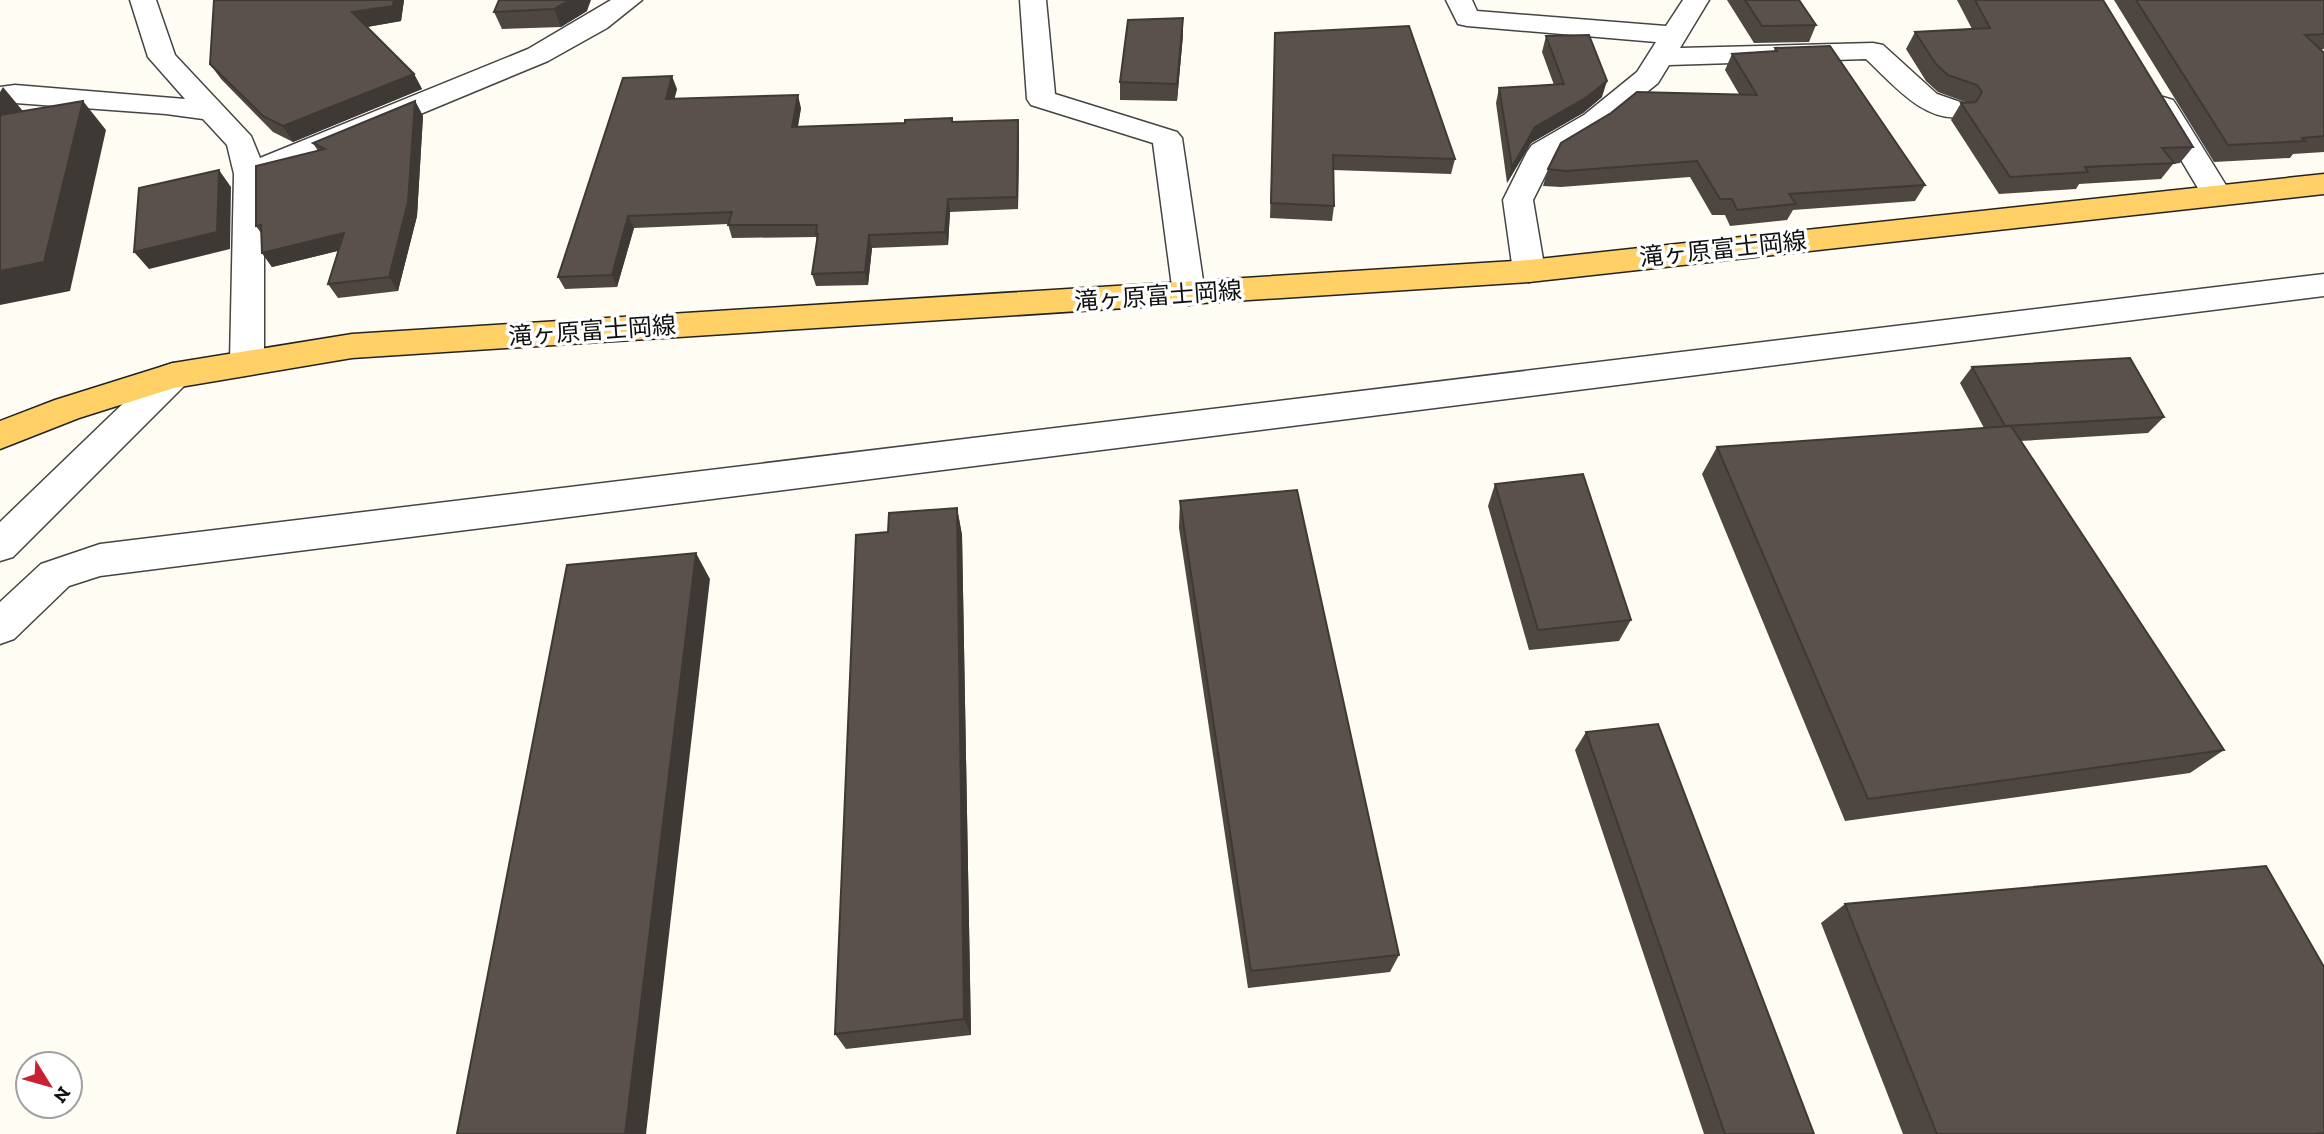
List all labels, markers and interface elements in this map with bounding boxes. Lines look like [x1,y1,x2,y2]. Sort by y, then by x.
street label: 滝ヶ原富士岡線 [1638,225,1808,272]
street label: 滝ヶ原富士岡線 [1073,275,1243,316]
street label: 滝ヶ原富士岡線 [507,310,677,351]
north arrow [14,1050,84,1120]
text: N [49,1082,76,1108]

